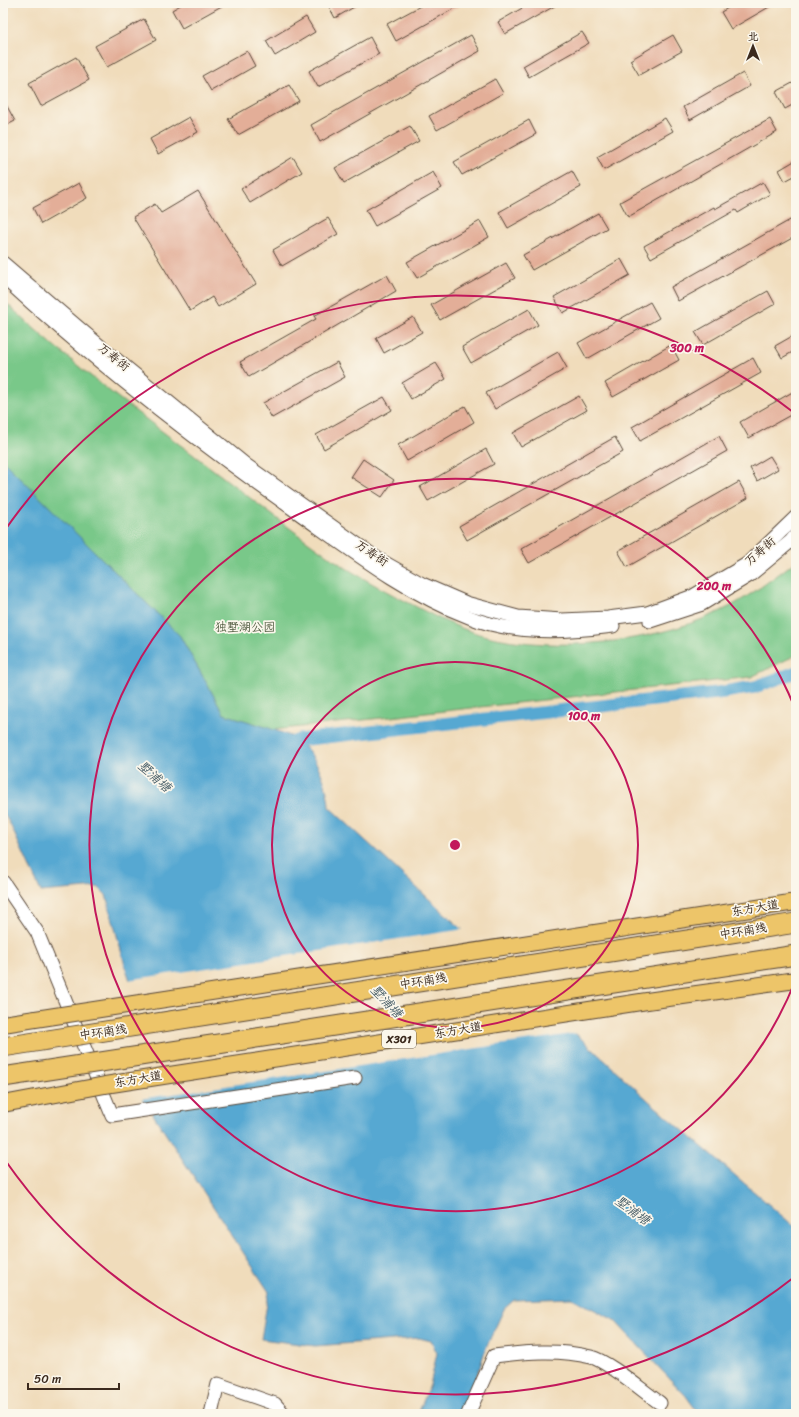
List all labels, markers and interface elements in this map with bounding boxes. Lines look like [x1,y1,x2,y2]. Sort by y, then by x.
north arrow [733,26,773,66]
text: 北 [748,27,759,46]
street label: 万寿街 [93,337,135,377]
text: 300 m [669,337,705,359]
street label: 万寿街 [739,531,781,571]
street label: 万寿街 [351,534,393,572]
text: 200 m [696,575,732,597]
park label: 独墅湖公园 [215,616,275,638]
text: 100 m [568,705,601,727]
water label: 墅浦塘 [132,755,178,799]
centre of rings [448,838,462,852]
street label: 东方大道 [730,893,780,923]
street label: 中环南线 [718,916,768,946]
street label: 中环南线 [398,966,448,996]
water label: 墅浦塘 [365,979,410,1025]
street label: 东方大道 [433,1015,483,1045]
street label: 中环南线 [78,1018,128,1046]
road number: X301 [382,1030,416,1048]
street label: 东方大道 [113,1064,163,1094]
water label: 墅浦塘 [610,1190,657,1232]
scale bar [28,1365,119,1391]
text: 50 m [34,1368,61,1390]

